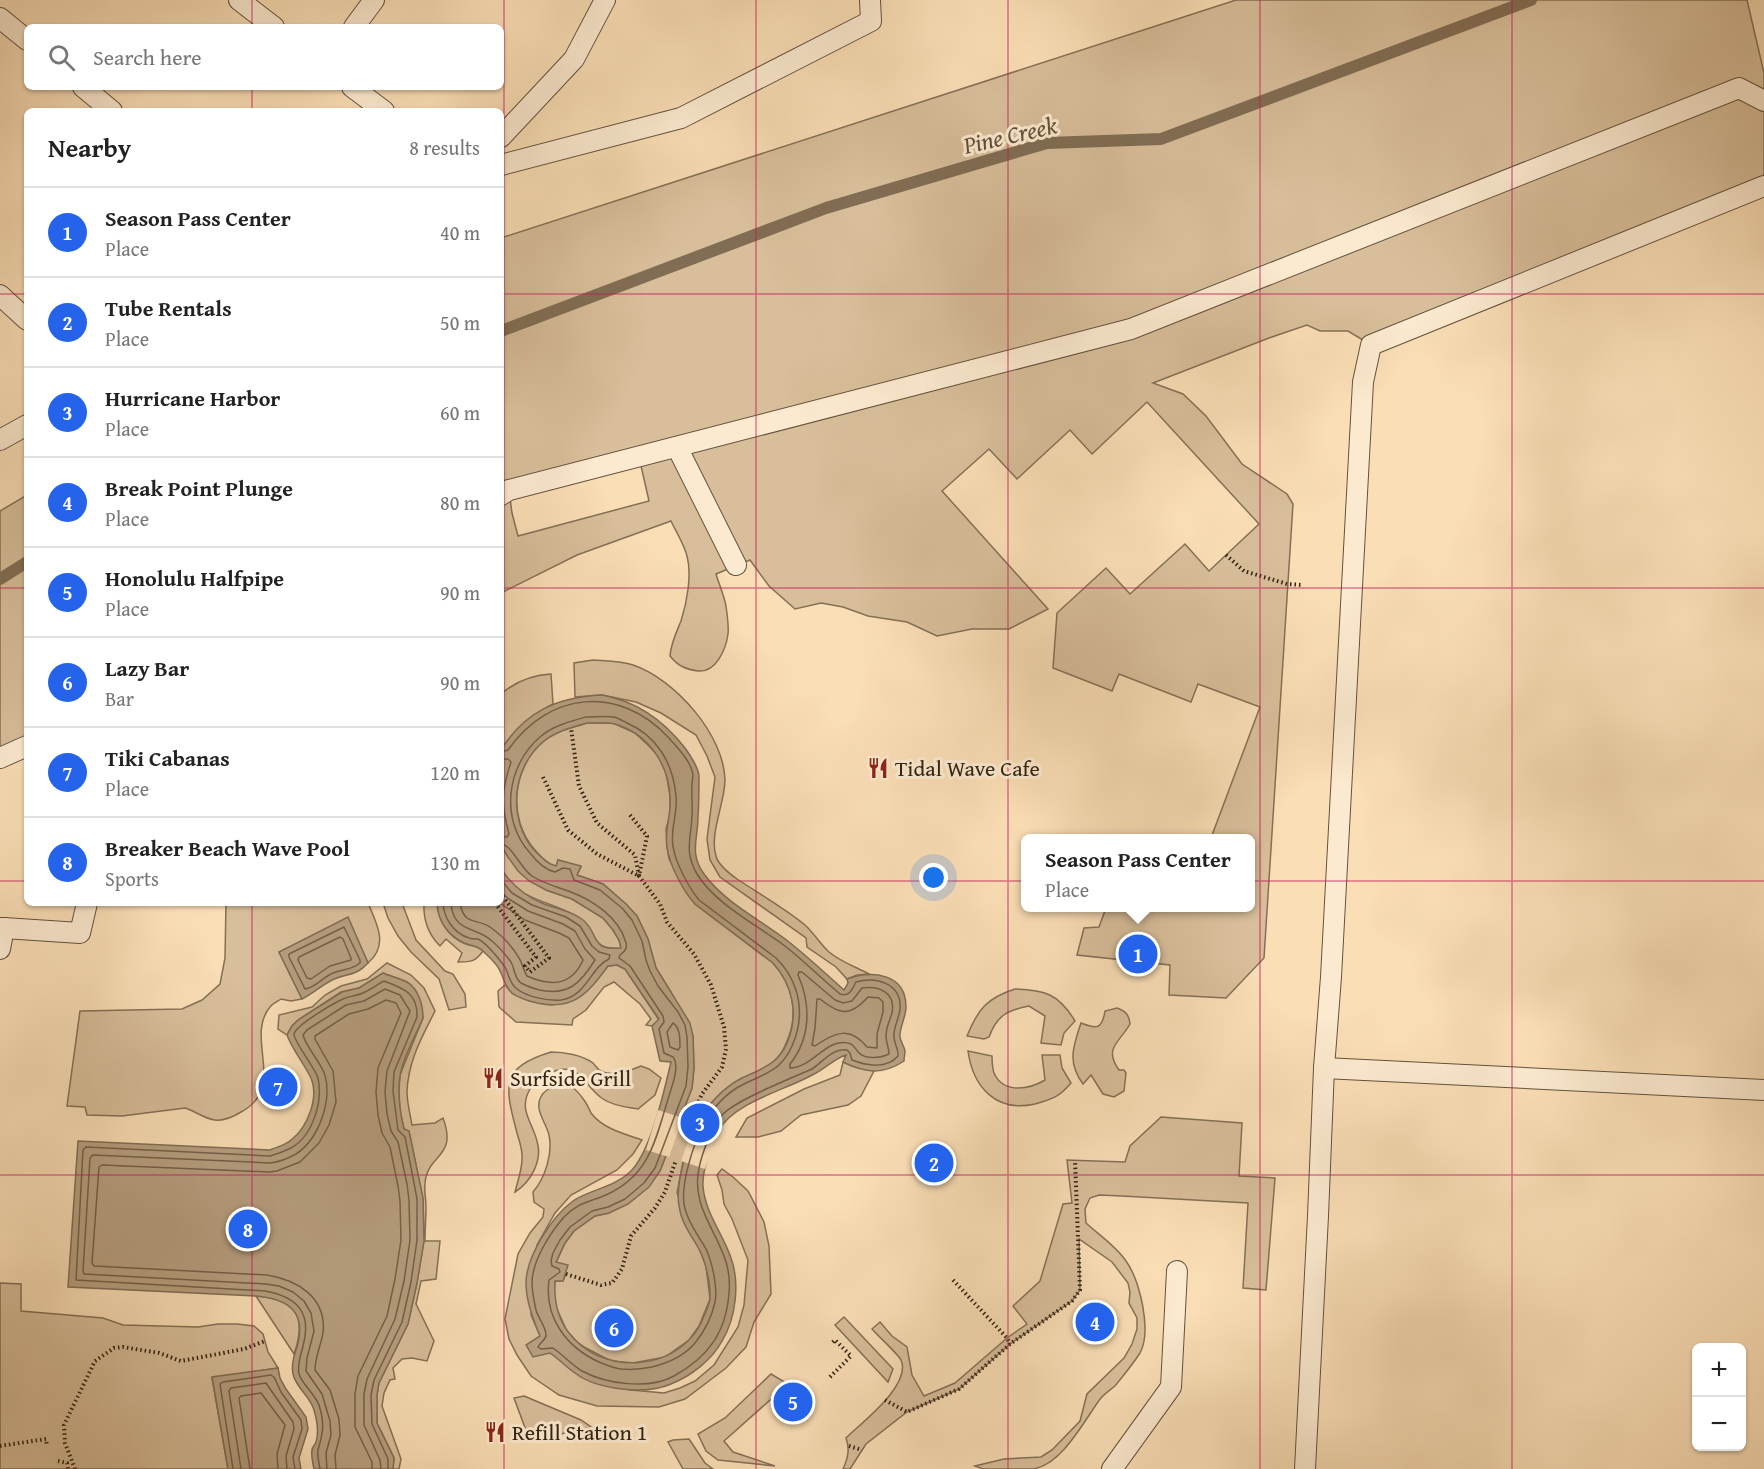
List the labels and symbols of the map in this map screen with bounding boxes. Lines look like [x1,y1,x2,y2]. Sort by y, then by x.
water label: Pine Creek [959,107,1060,163]
place label: Tidal Wave Cafe [895,752,1040,784]
restaurant icon: Tidal Wave Cafe [866,756,890,780]
your location [919,863,948,892]
pin: 1 [1118,932,1158,976]
place label: Surfside Grill [510,1062,631,1094]
pin: 7 [258,1064,298,1110]
restaurant icon: Surfside Grill [481,1066,505,1090]
pin: 3 [680,1100,720,1146]
pin: 2 [914,1140,954,1186]
pin: 8 [228,1206,268,1252]
pin: 4 [1076,1300,1114,1344]
pin: 6 [594,1306,634,1350]
pin: 5 [774,1380,812,1424]
place label: Refill Station 1 [512,1416,647,1448]
restaurant icon: Refill Station 1 [483,1420,507,1444]

